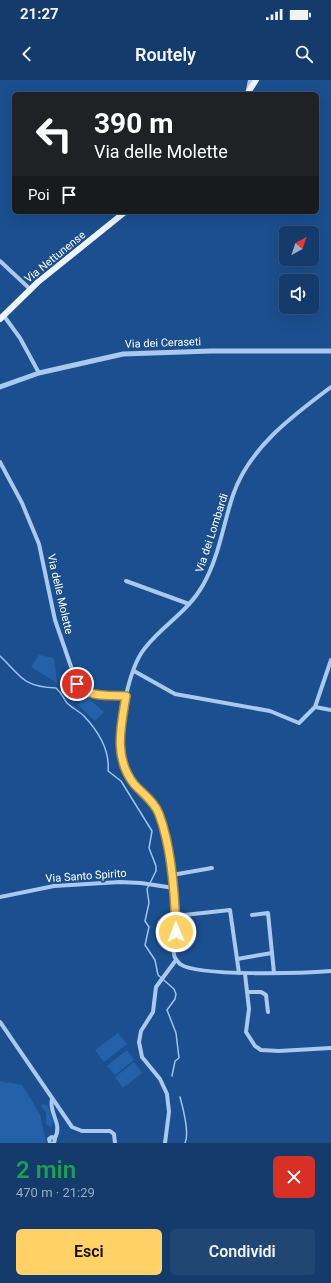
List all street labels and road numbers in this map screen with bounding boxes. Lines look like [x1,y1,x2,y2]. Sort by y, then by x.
street label: Via Nettunense [22,228,88,286]
street label: Via dei Ceraseti [125,335,201,351]
street label: Via dei Lombardi [193,492,231,574]
street label: Via delle Molette [44,553,76,635]
street label: Via Santo Spirito [45,867,127,885]

